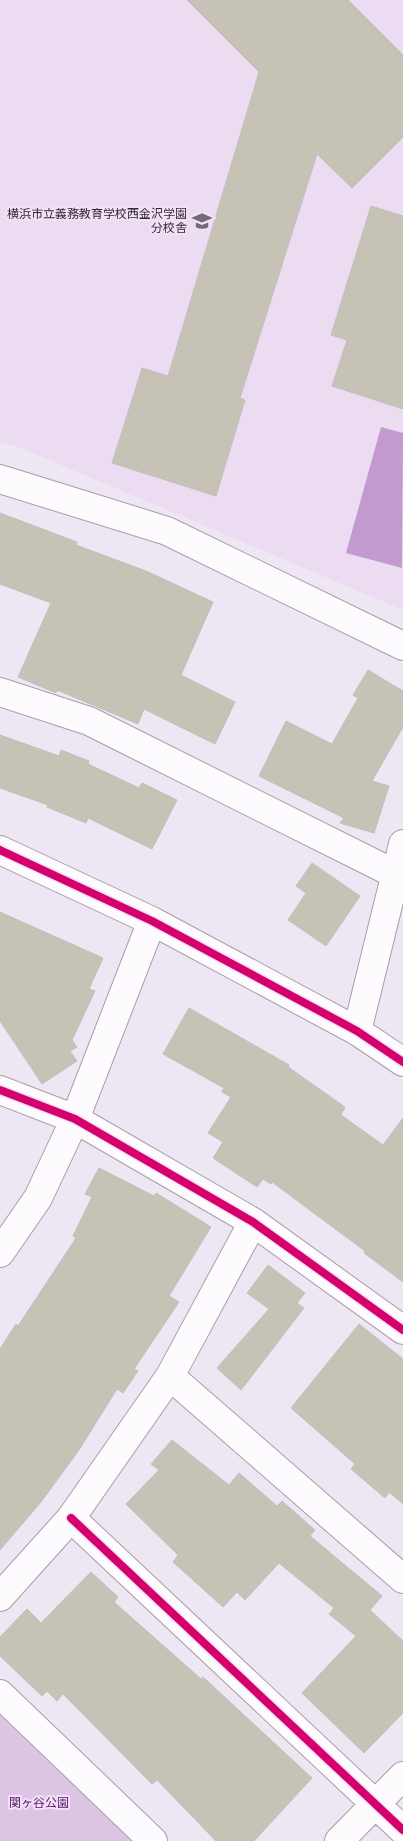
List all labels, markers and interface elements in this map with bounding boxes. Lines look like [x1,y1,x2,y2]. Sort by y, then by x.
place label: 横浜市立義務教育学校西金沢学園 分校舎 [7,207,187,235]
school or university icon: 横浜市立義務教育学校西金沢学園 分校舎 [191,210,213,232]
park label: 関ヶ谷公園 [9,1796,69,1810]

